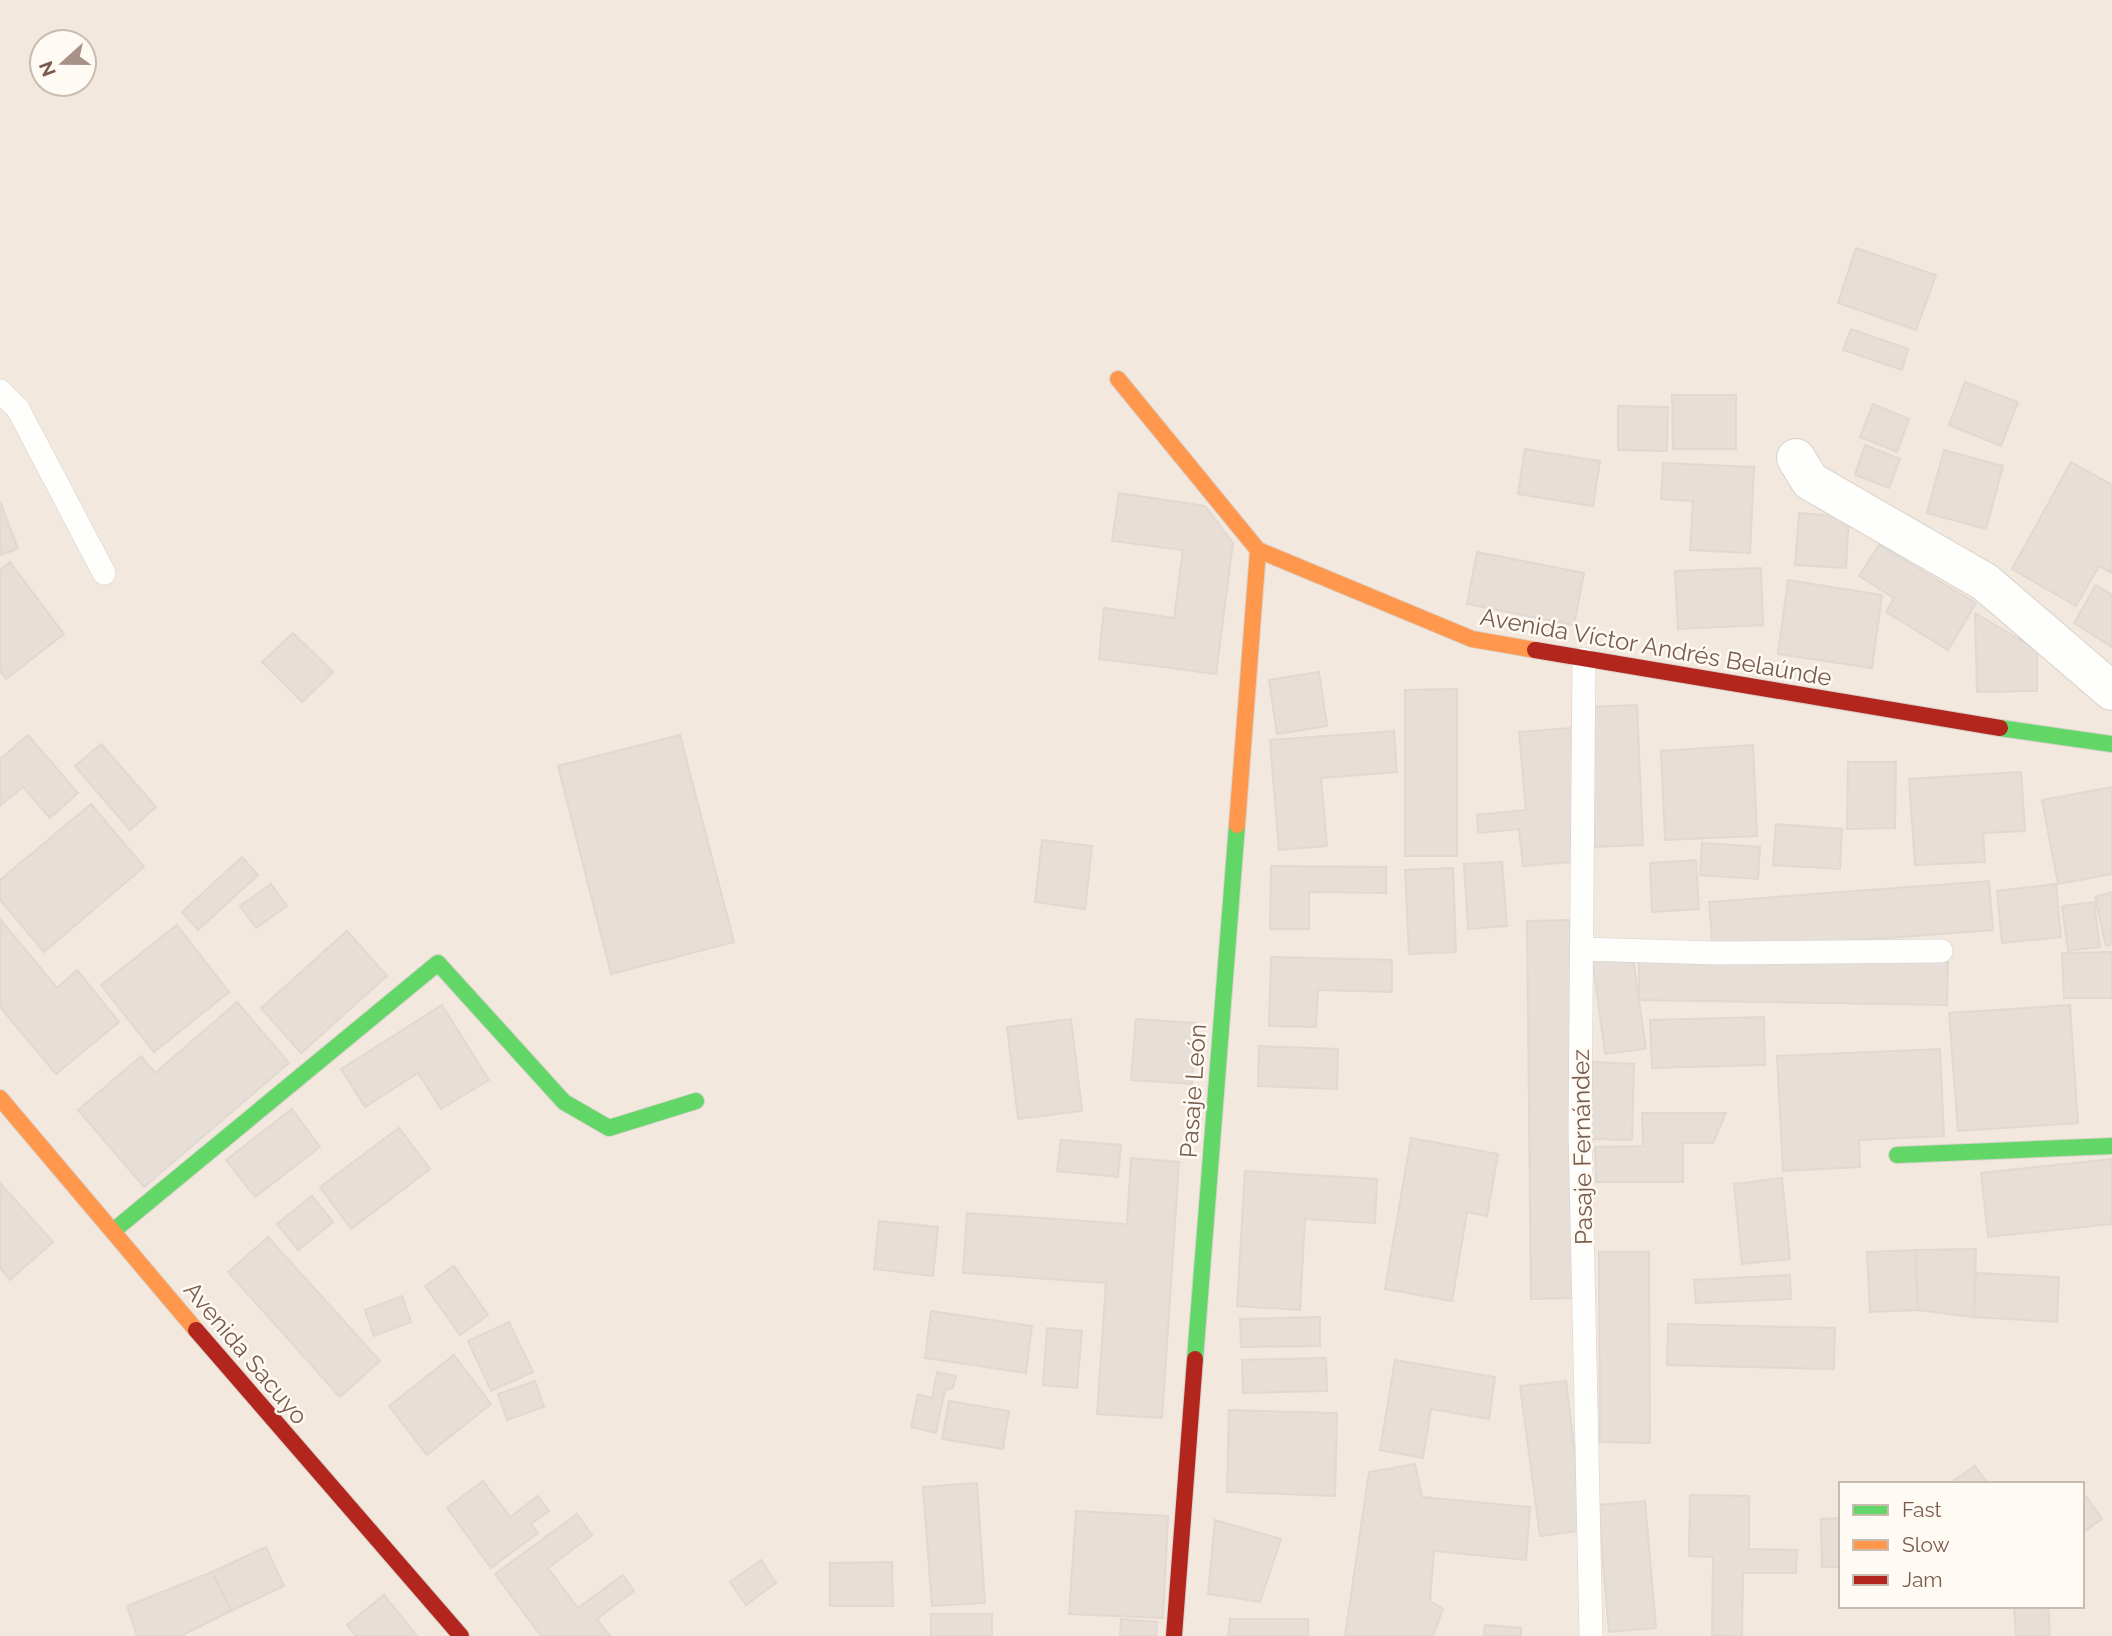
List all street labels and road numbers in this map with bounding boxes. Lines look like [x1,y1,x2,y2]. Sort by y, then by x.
street label: Avenida Víctor Andrés Belaúnde [1478,602,1834,692]
street label: Pasaje León [1174,1023,1212,1159]
street label: Pasaje Fernández [1566,1049,1598,1245]
street label: Avenida Sacuyo [178,1276,314,1430]

